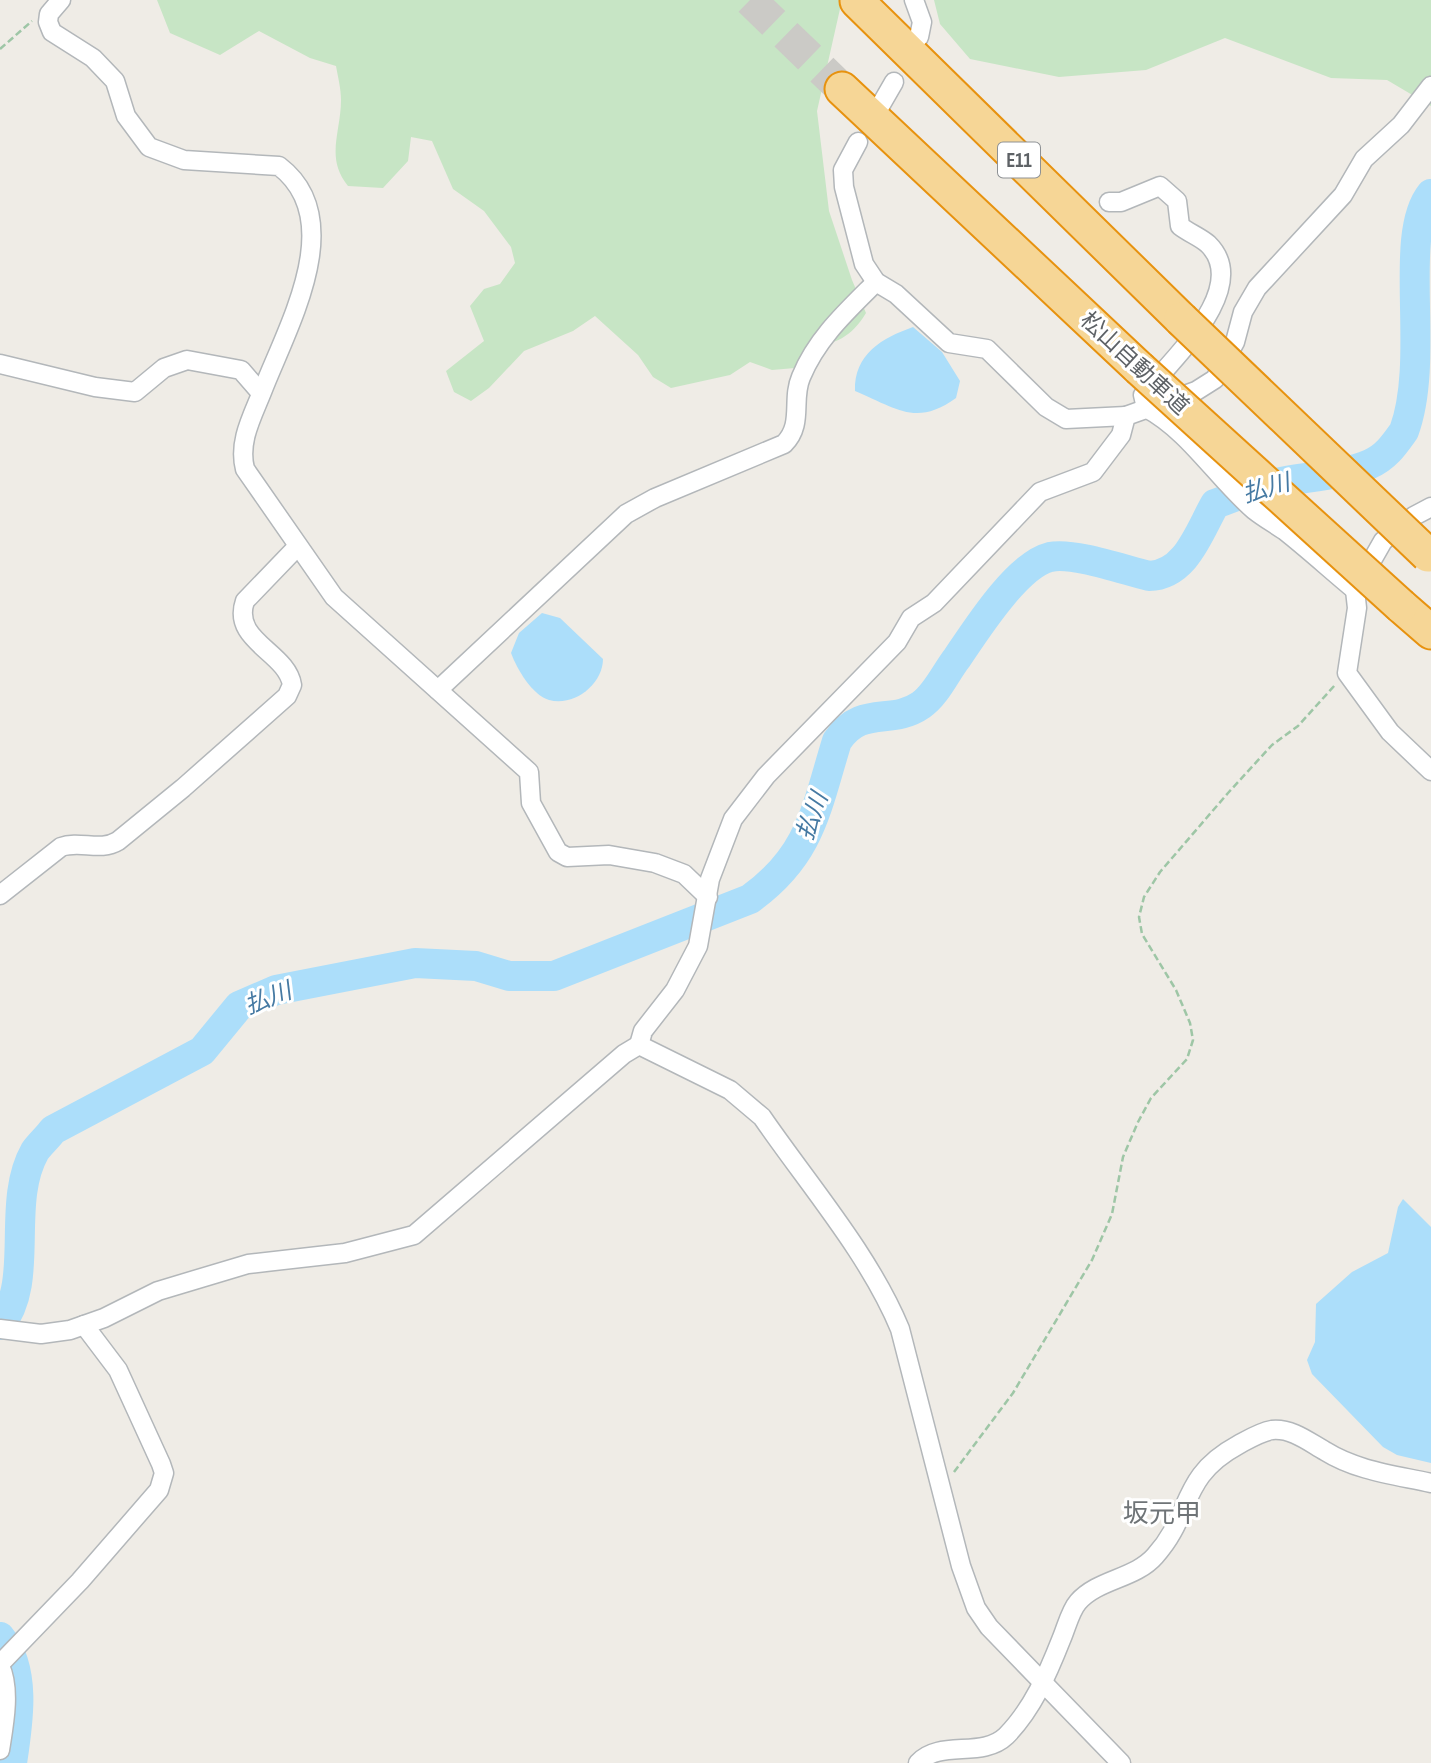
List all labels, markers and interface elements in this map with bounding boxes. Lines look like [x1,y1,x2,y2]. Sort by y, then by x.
road number: E11 [998,142,1040,178]
street label: 松山自動車道 [1074,306,1194,421]
water label: 払川 [1239,467,1296,509]
water label: 払川 [791,786,835,844]
water label: 払川 [241,975,299,1021]
district label: 坂元甲 [1123,1499,1201,1530]

